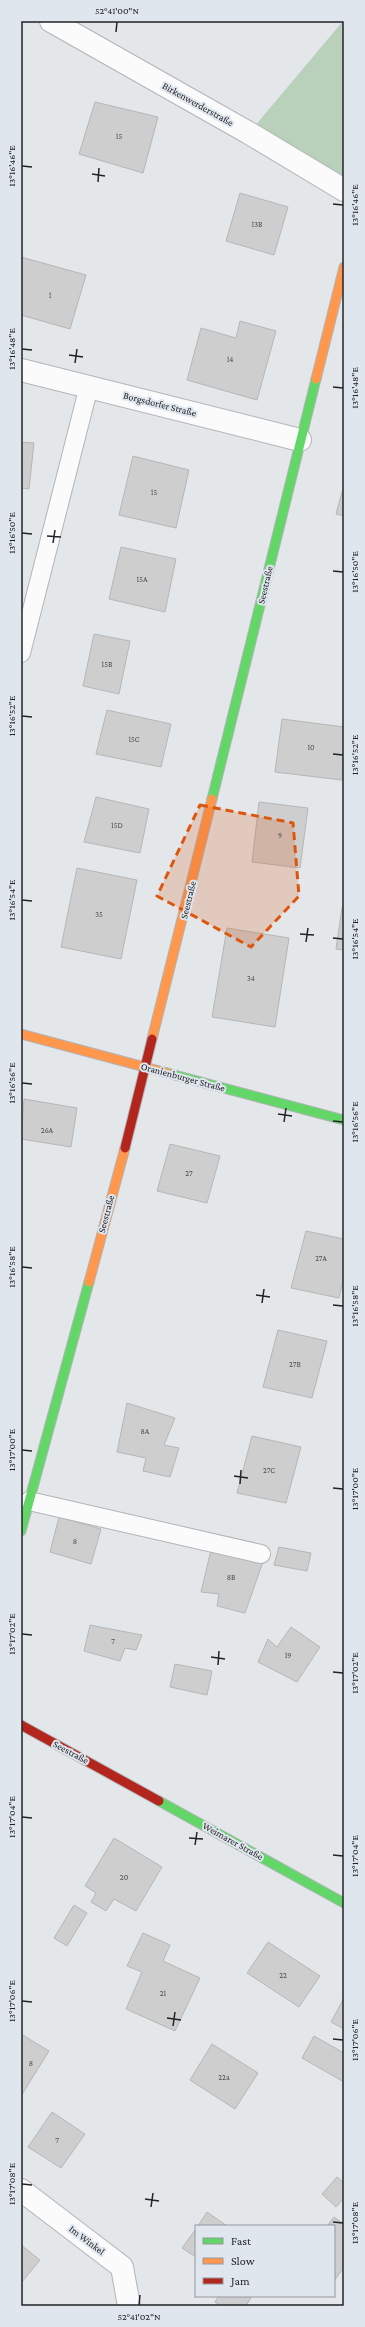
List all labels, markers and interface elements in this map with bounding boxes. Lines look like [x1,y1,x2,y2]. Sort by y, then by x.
text: 52°41'00"N [95,5,139,16]
street label: Birkenwerderstraße [161,80,236,128]
house number: 15 [116,132,122,141]
text: 13°16'46"E [6,145,17,187]
text: 13°16'46"E [349,184,360,226]
house number: 13B [252,220,263,229]
house number: 1 [49,291,52,300]
text: 13°16'48"E [6,328,17,370]
house number: 14 [227,355,233,364]
text: 13°16'48"E [349,367,360,409]
street label: Borgsdorfer Straße [122,390,198,419]
house number: 15 [151,488,157,497]
text: 13°16'50"E [6,512,17,554]
text: 13°16'50"E [349,551,360,593]
street label: Seestraße [255,564,275,605]
house number: 15A [137,575,148,584]
house number: 15B [102,660,113,669]
text: 13°16'52"E [6,695,17,736]
text: 13°16'52"E [349,734,360,775]
house number: 15C [128,735,140,744]
house number: 10 [307,743,315,752]
house number: 15D [111,821,123,830]
house number: 9 [278,831,282,840]
text: 13°16'54"E [6,879,17,921]
street label: Seestraße [178,879,198,920]
house number: 35 [95,910,103,919]
text: 13°16'54"E [349,918,360,960]
house number: 34 [247,974,255,983]
street label: Oranienburger Straße [140,1060,227,1094]
text: 13°16'56"E [6,1062,17,1104]
text: 13°16'56"E [349,1101,360,1143]
house number: 26A [41,1126,54,1135]
house number: 27 [185,1169,193,1178]
street label: Seestraße [96,1193,116,1234]
text: 13°16'58"E [6,1246,17,1288]
house number: 27A [315,1254,327,1263]
text: 13°16'58"E [349,1285,360,1327]
house number: 27B [289,1360,302,1369]
house number: 8A [141,1427,150,1436]
text: 13°17'00"E [6,1428,17,1471]
house number: 27C [263,1466,275,1475]
text: 13°17'00"E [349,1467,360,1510]
house number: 8 [73,1537,77,1546]
house number: 8B [227,1573,236,1582]
text: 13°17'02"E [6,1613,17,1655]
house number: 7 [111,1637,115,1646]
house number: 19 [285,1651,291,1660]
text: 13°17'02"E [349,1652,360,1694]
street label: Seestraße [51,1738,91,1766]
text: 13°17'04"E [6,1796,17,1838]
street label: Weimarer Straße [201,1820,266,1862]
text: 13°17'04"E [349,1835,360,1877]
house number: 20 [120,1873,129,1882]
house number: 22 [279,1971,287,1980]
text: 13°17'06"E [6,1979,17,2022]
house number: 21 [160,1989,167,1998]
text: 13°17'06"E [349,2018,360,2061]
house number: 8 [29,2059,33,2068]
house number: 22a [218,2073,230,2082]
house number: 7 [55,2136,59,2145]
text: 13°17'08"E [6,2162,17,2205]
text: 13°17'08"E [349,2201,360,2244]
street label: Im Winkel [67,2223,107,2257]
legend [195,2225,335,2297]
text: Fast [231,2234,252,2248]
text: Slow [231,2254,255,2268]
text: Jam [230,2274,250,2288]
text: 52°41'02"N [117,2311,161,2322]

